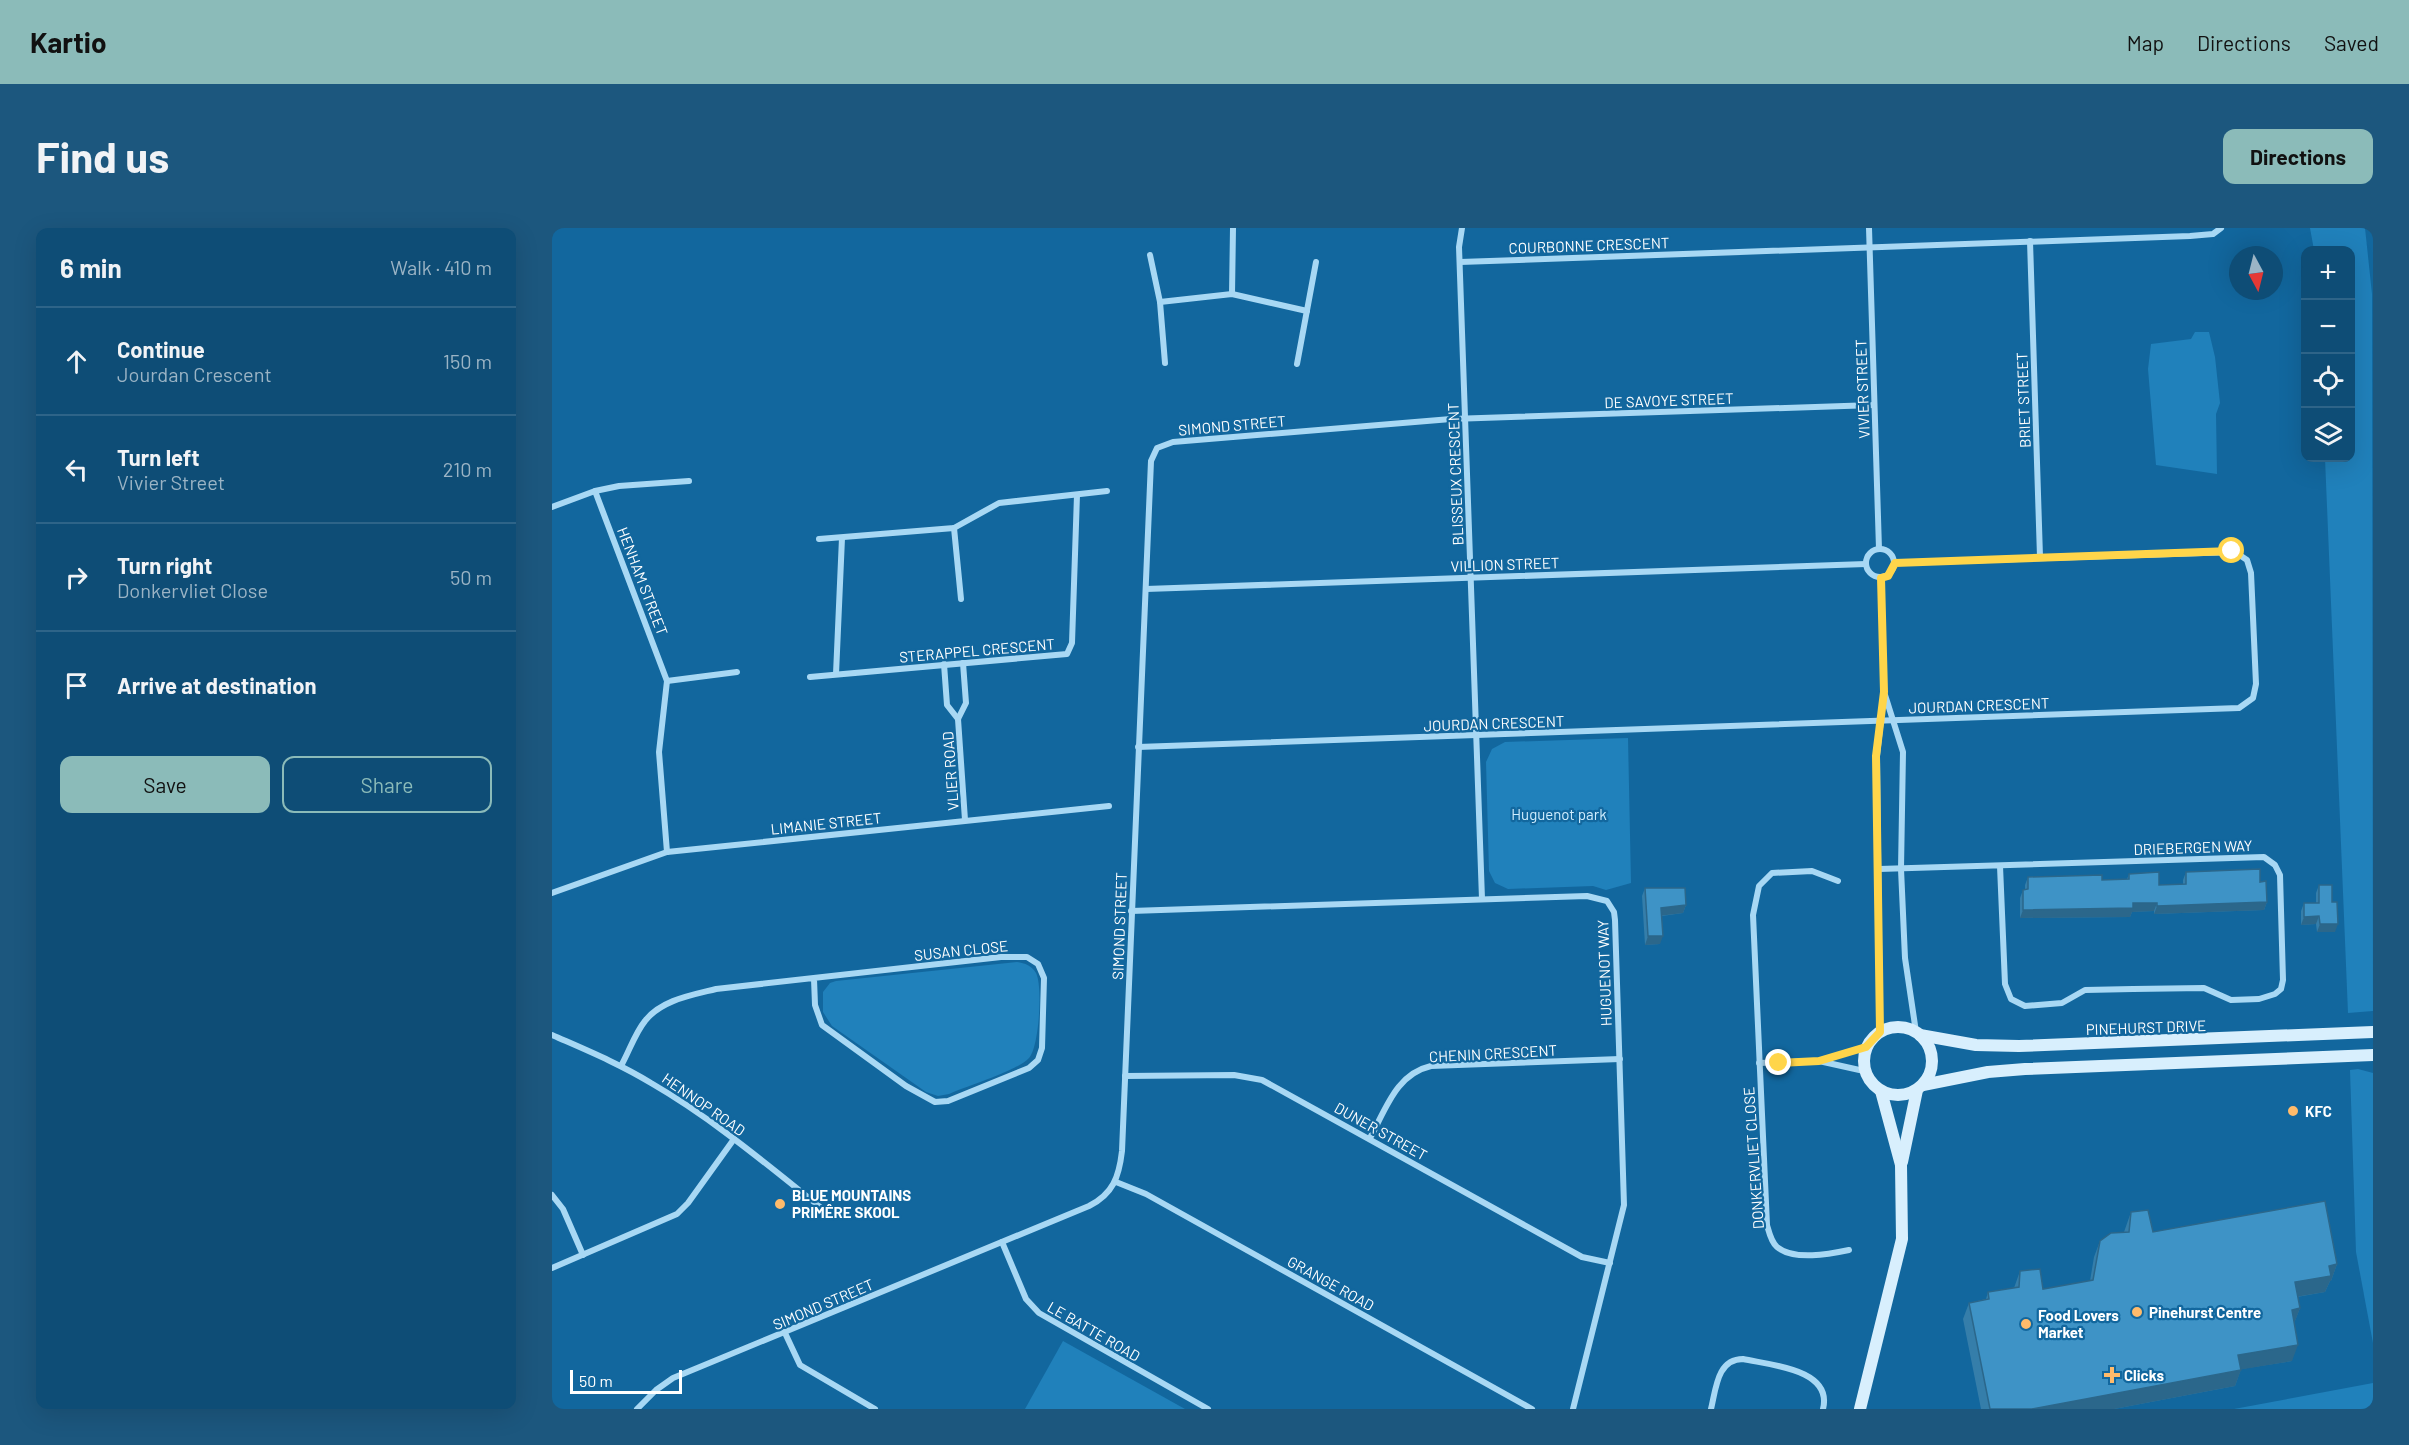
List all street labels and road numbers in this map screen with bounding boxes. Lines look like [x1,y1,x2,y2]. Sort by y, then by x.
street label: COURBONNE CRESCENT [1508,233,1670,257]
street label: VIVIER STREET [1851,339,1873,439]
street label: BRIET STREET [2012,352,2034,448]
street label: DE SAVOYE STREET [1604,389,1734,411]
street label: BLISSEUX CRESCENT [1444,402,1466,546]
street label: SIMOND STREET [1178,411,1286,439]
street label: HENHAM STREET [614,524,672,638]
street label: VILLION STREET [1450,553,1560,575]
street label: STERAPPEL CRESCENT [898,634,1056,666]
street label: JOURDAN CRESCENT [1908,694,2050,716]
street label: JOURDAN CRESCENT [1423,712,1565,734]
street label: VLIER ROAD [938,731,962,811]
street label: LIMANIE STREET [770,808,882,838]
street label: DRIEBERGEN WAY [2133,836,2253,858]
street label: SIMOND STREET [1108,872,1130,980]
street label: HUGUENOT WAY [1593,919,1615,1027]
street label: SUSAN CLOSE [913,936,1009,964]
street label: PINEHURST DRIVE [2085,1016,2207,1038]
street label: CHENIN CRESCENT [1429,1041,1557,1065]
street label: HENNOP ROAD [659,1069,749,1139]
street label: DONKERVLIET CLOSE [1739,1086,1767,1230]
street label: DUNER STREET [1332,1098,1430,1164]
street label: GRANGE ROAD [1285,1252,1377,1314]
street label: SIMOND STREET [770,1275,876,1333]
street label: LE BATTE ROAD [1045,1297,1143,1365]

